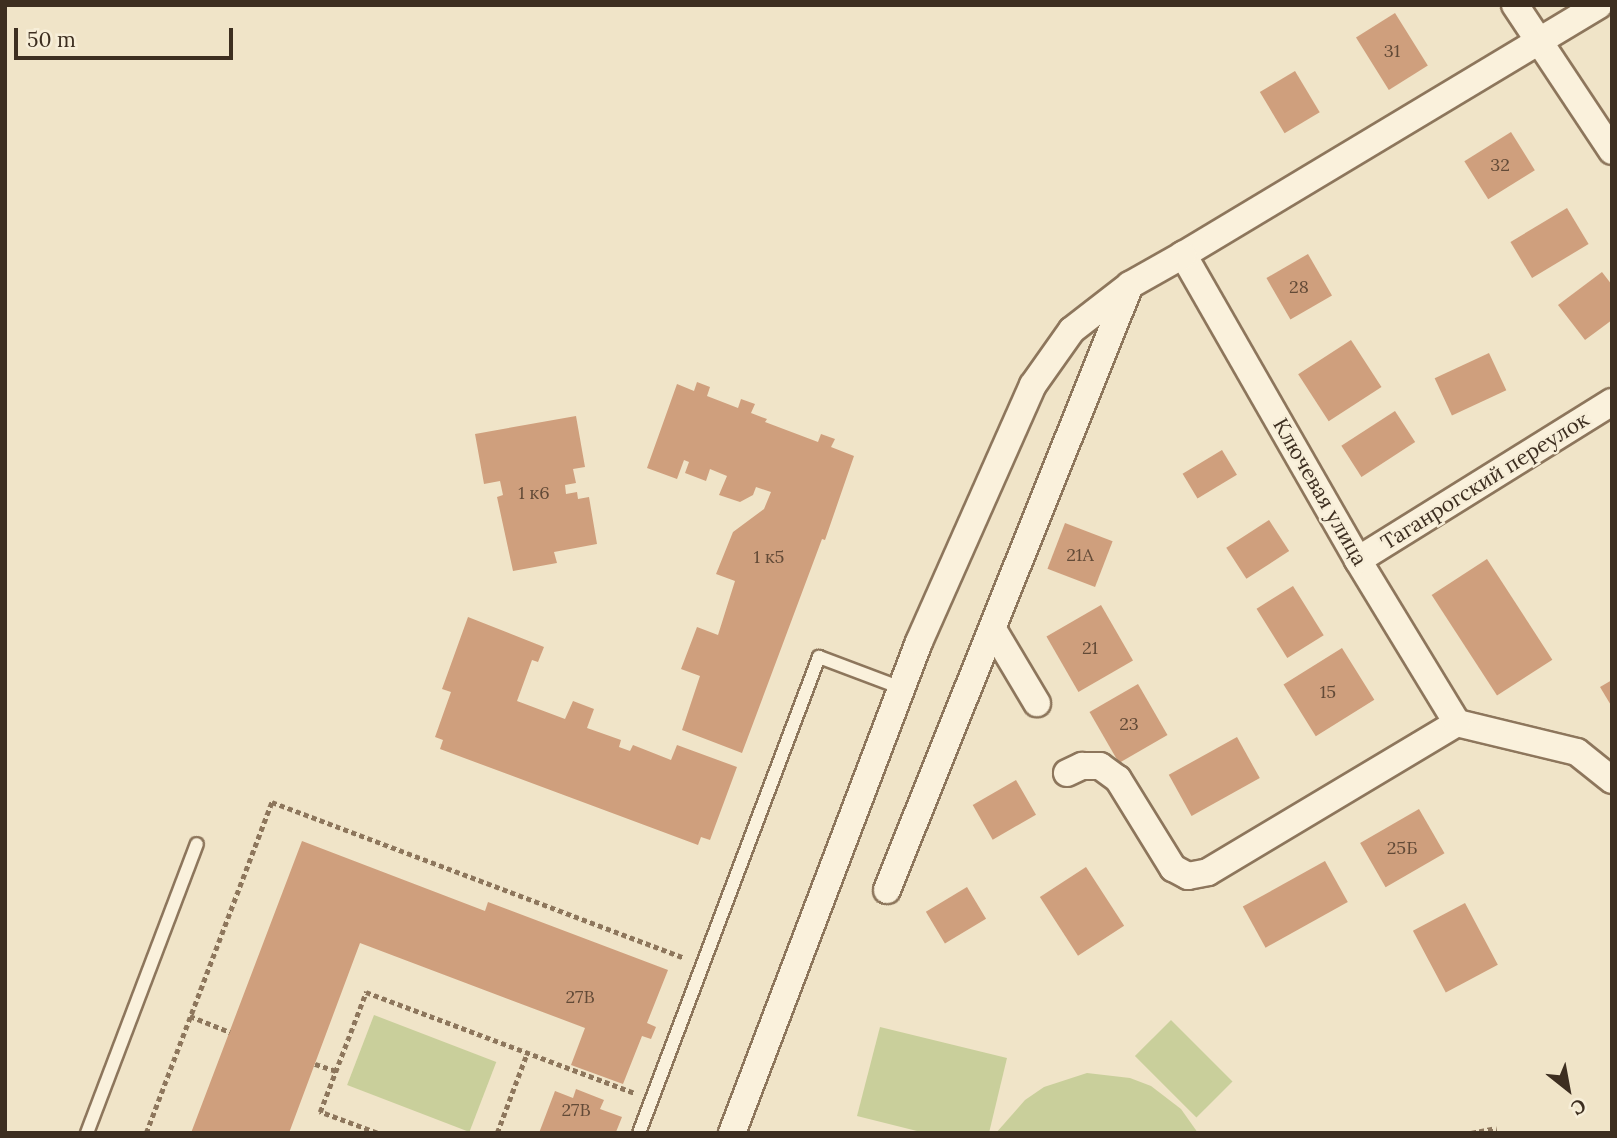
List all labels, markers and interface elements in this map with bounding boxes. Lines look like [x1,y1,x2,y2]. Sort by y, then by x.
scale bar [18,14,236,58]
text: 50 m [27,26,76,53]
house number: 31 [1384,40,1400,62]
house number: 32 [1490,154,1510,176]
house number: 28 [1289,276,1309,298]
street label: Таганрогский переулок [1376,407,1594,555]
street label: Ключевая улица [1268,414,1372,570]
house number: 1 к6 [518,482,550,504]
house number: 21А [1066,544,1094,566]
house number: 1 к5 [754,546,784,568]
house number: 21 [1082,637,1098,659]
house number: 15 [1320,681,1336,703]
house number: 23 [1119,713,1139,735]
house number: 25Б [1387,837,1417,859]
house number: 27В [565,986,595,1008]
north arrow [1533,1054,1603,1124]
text: С [1567,1093,1591,1121]
house number: 27В [561,1099,591,1121]

